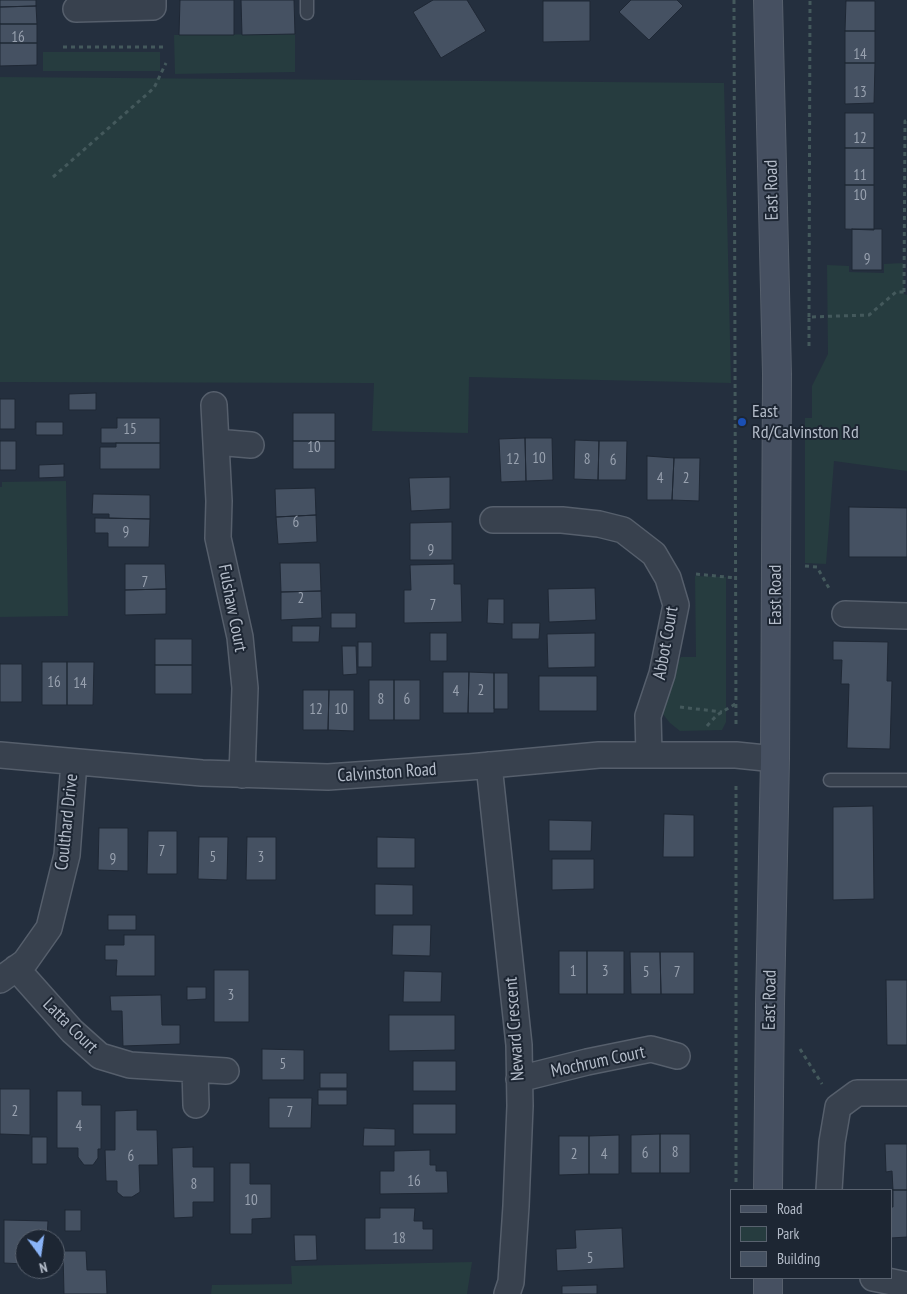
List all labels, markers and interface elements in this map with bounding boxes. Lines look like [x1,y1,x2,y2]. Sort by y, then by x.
house number: 16 [11,29,25,47]
house number: 14 [853,46,867,64]
house number: 13 [853,84,867,102]
house number: 12 [853,130,867,148]
street label: East Road [761,160,783,220]
house number: 11 [853,167,867,185]
house number: 10 [853,187,867,205]
house number: 9 [864,251,870,269]
place label: East Rd/Calvinston Rd [752,401,859,444]
marker: East Rd/Calvinston Rd [736,416,748,428]
house number: 15 [123,421,137,439]
house number: 10 [307,439,321,457]
house number: 10 [532,450,546,468]
house number: 12 [506,451,520,469]
house number: 8 [584,451,590,469]
house number: 6 [610,452,616,470]
house number: 4 [657,470,663,488]
house number: 2 [683,470,689,488]
house number: 6 [293,514,299,532]
house number: 9 [123,524,129,542]
house number: 9 [428,542,434,560]
street label: Fulshaw Court [213,562,251,654]
street label: East Road [765,565,787,625]
house number: 7 [142,574,148,592]
house number: 2 [298,590,304,608]
house number: 7 [430,597,436,615]
street label: Abbot Court [649,605,683,681]
house number: 16 [47,674,61,692]
house number: 14 [73,675,87,693]
house number: 2 [478,682,484,700]
house number: 4 [453,683,459,701]
house number: 8 [378,691,384,709]
house number: 6 [404,691,410,709]
house number: 12 [309,701,323,719]
house number: 10 [334,701,348,719]
street label: Calvinston Road [337,759,437,787]
street label: Coulthard Drive [51,773,83,871]
house number: 7 [159,843,165,861]
house number: 5 [210,849,216,867]
house number: 3 [258,849,264,867]
house number: 9 [110,851,116,869]
house number: 1 [570,963,576,981]
house number: 3 [602,963,608,981]
house number: 5 [643,964,649,982]
house number: 7 [674,964,680,982]
street label: East Road [759,970,781,1030]
street label: Neward Crescent [501,976,529,1082]
house number: 3 [228,987,234,1005]
street label: Latta Court [38,994,102,1058]
street label: Mochrum Court [549,1042,647,1082]
house number: 5 [280,1056,286,1074]
house number: 2 [12,1103,18,1121]
house number: 7 [287,1104,293,1122]
house number: 4 [76,1118,82,1136]
house number: 8 [672,1144,678,1162]
house number: 6 [642,1145,648,1163]
house number: 2 [571,1146,577,1164]
house number: 4 [601,1146,607,1164]
house number: 6 [128,1148,134,1166]
house number: 16 [407,1173,421,1191]
house number: 8 [191,1176,197,1194]
legend [730,1189,892,1279]
house number: 10 [244,1192,258,1210]
text: Road [777,1199,803,1218]
text: Park [777,1224,799,1243]
north arrow [15,1229,65,1279]
house number: 18 [392,1230,406,1248]
text: Building [777,1249,820,1268]
house number: 5 [587,1250,593,1268]
text: N [38,1258,49,1277]

